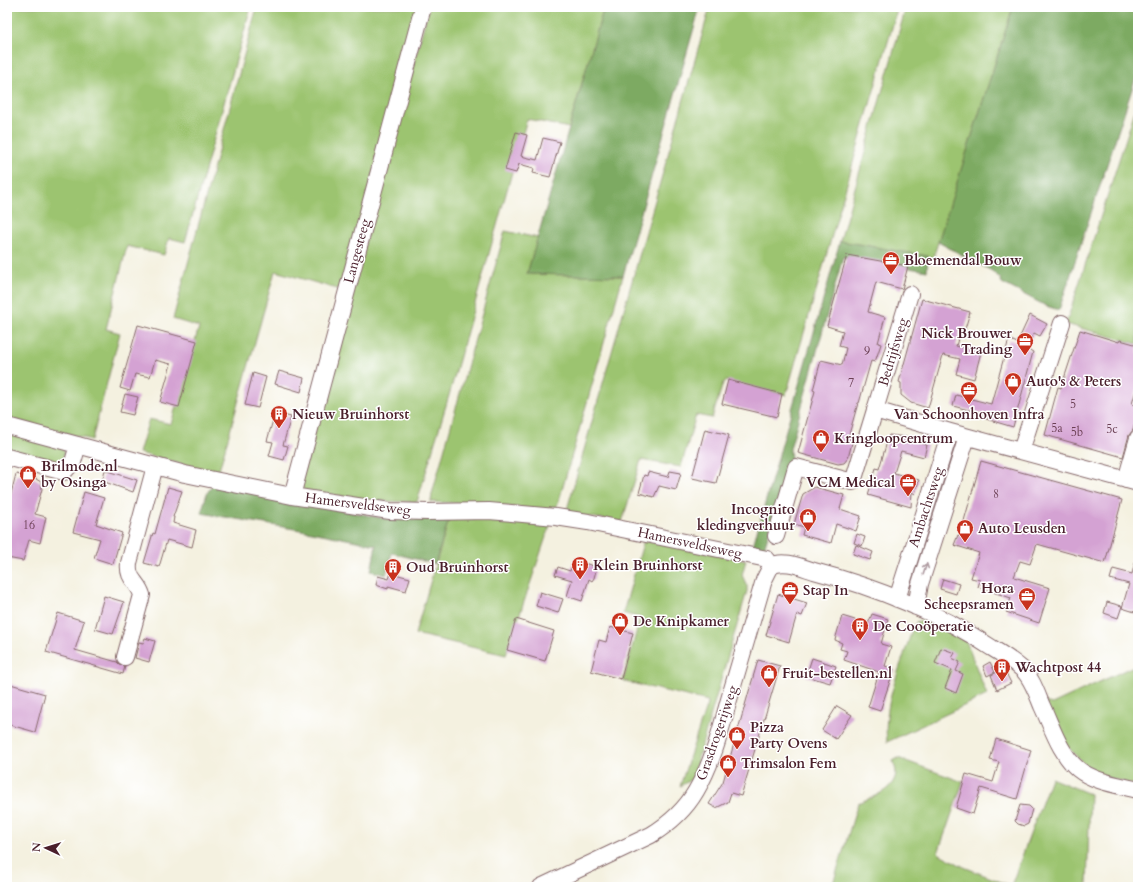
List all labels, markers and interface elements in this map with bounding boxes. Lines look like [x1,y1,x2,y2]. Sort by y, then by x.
street label: Langesteeg [339,216,375,286]
office icon: Bloemendal Bouw [881,250,901,275]
place label: Bloemendal Bouw [904,251,1022,270]
street label: Bedrijfsweg [874,315,912,389]
place label: Nick Brouwer Trading [921,324,1013,359]
office icon: Nick Brouwer Trading [1015,331,1035,356]
house number: 9 [864,343,870,359]
shop icon: Auto's & Peters [1003,371,1023,396]
place label: Auto's & Peters [1026,372,1121,391]
house number: 7 [848,375,854,391]
office icon: Van Schoonhoven Infra [959,380,979,405]
house number: 5 [1070,396,1076,412]
building icon: Nieuw Bruinhorst [269,404,289,429]
place label: Nieuw Bruinhorst [292,405,409,424]
place label: Van Schoonhoven Infra [894,405,1044,424]
house number: 5a [1051,420,1063,436]
house number: 5c [1106,421,1118,437]
house number: 5b [1071,424,1083,440]
shop icon: Kringloopcentrum [811,428,831,453]
place label: Kringloopcentrum [834,429,953,448]
place label: Brilmode.nl by Osinga [41,457,118,492]
shop icon: Brilmode.nl by Osinga [18,464,38,489]
street label: Ambachtsweg [904,464,948,550]
office icon: VCM Medical [898,472,918,497]
place label: VCM Medical [806,473,895,492]
house number: 8 [993,486,999,502]
street label: Hamersveldseweg [304,488,412,520]
place label: Incognito kledingverhuur [697,500,795,535]
shop icon: Incognito kledingverhuur [798,507,818,532]
house number: 16 [23,517,35,533]
shop icon: Auto Leusden [955,518,975,543]
place label: Auto Leusden [978,519,1066,538]
street label: Hamersveldseweg [636,523,744,563]
building icon: Klein Bruinhorst [570,555,590,580]
place label: Klein Bruinhorst [593,556,703,575]
building icon: Oud Bruinhorst [383,557,403,582]
place label: Oud Bruinhorst [406,558,508,577]
one-way arrow [922,562,929,575]
place label: Hora Scheepsramen [924,579,1014,614]
office icon: Stap In [780,580,800,605]
place label: Stap In [803,581,848,600]
office icon: Hora Scheepsramen [1017,586,1037,611]
shop icon: De Knipkamer [610,611,630,636]
place label: De Knipkamer [633,612,729,631]
building icon: De Cooöperatie [850,616,870,641]
place label: De Cooöperatie [873,617,974,636]
building icon: Wachtpost 44 [992,657,1012,682]
place label: Wachtpost 44 [1014,658,1101,677]
shop icon: Fruit-bestellen.nl [759,663,779,688]
place label: Fruit-bestellen.nl [782,664,892,683]
street label: Grasdrogerijweg [692,683,742,783]
place label: Pizza Party Ovens [750,718,827,753]
shop icon: Pizza Party Ovens [727,725,747,750]
shop icon: Trimsalon Fem [718,753,738,778]
place label: Trimsalon Fem [741,754,837,773]
north arrow [26,828,66,868]
text: N [29,842,44,853]

